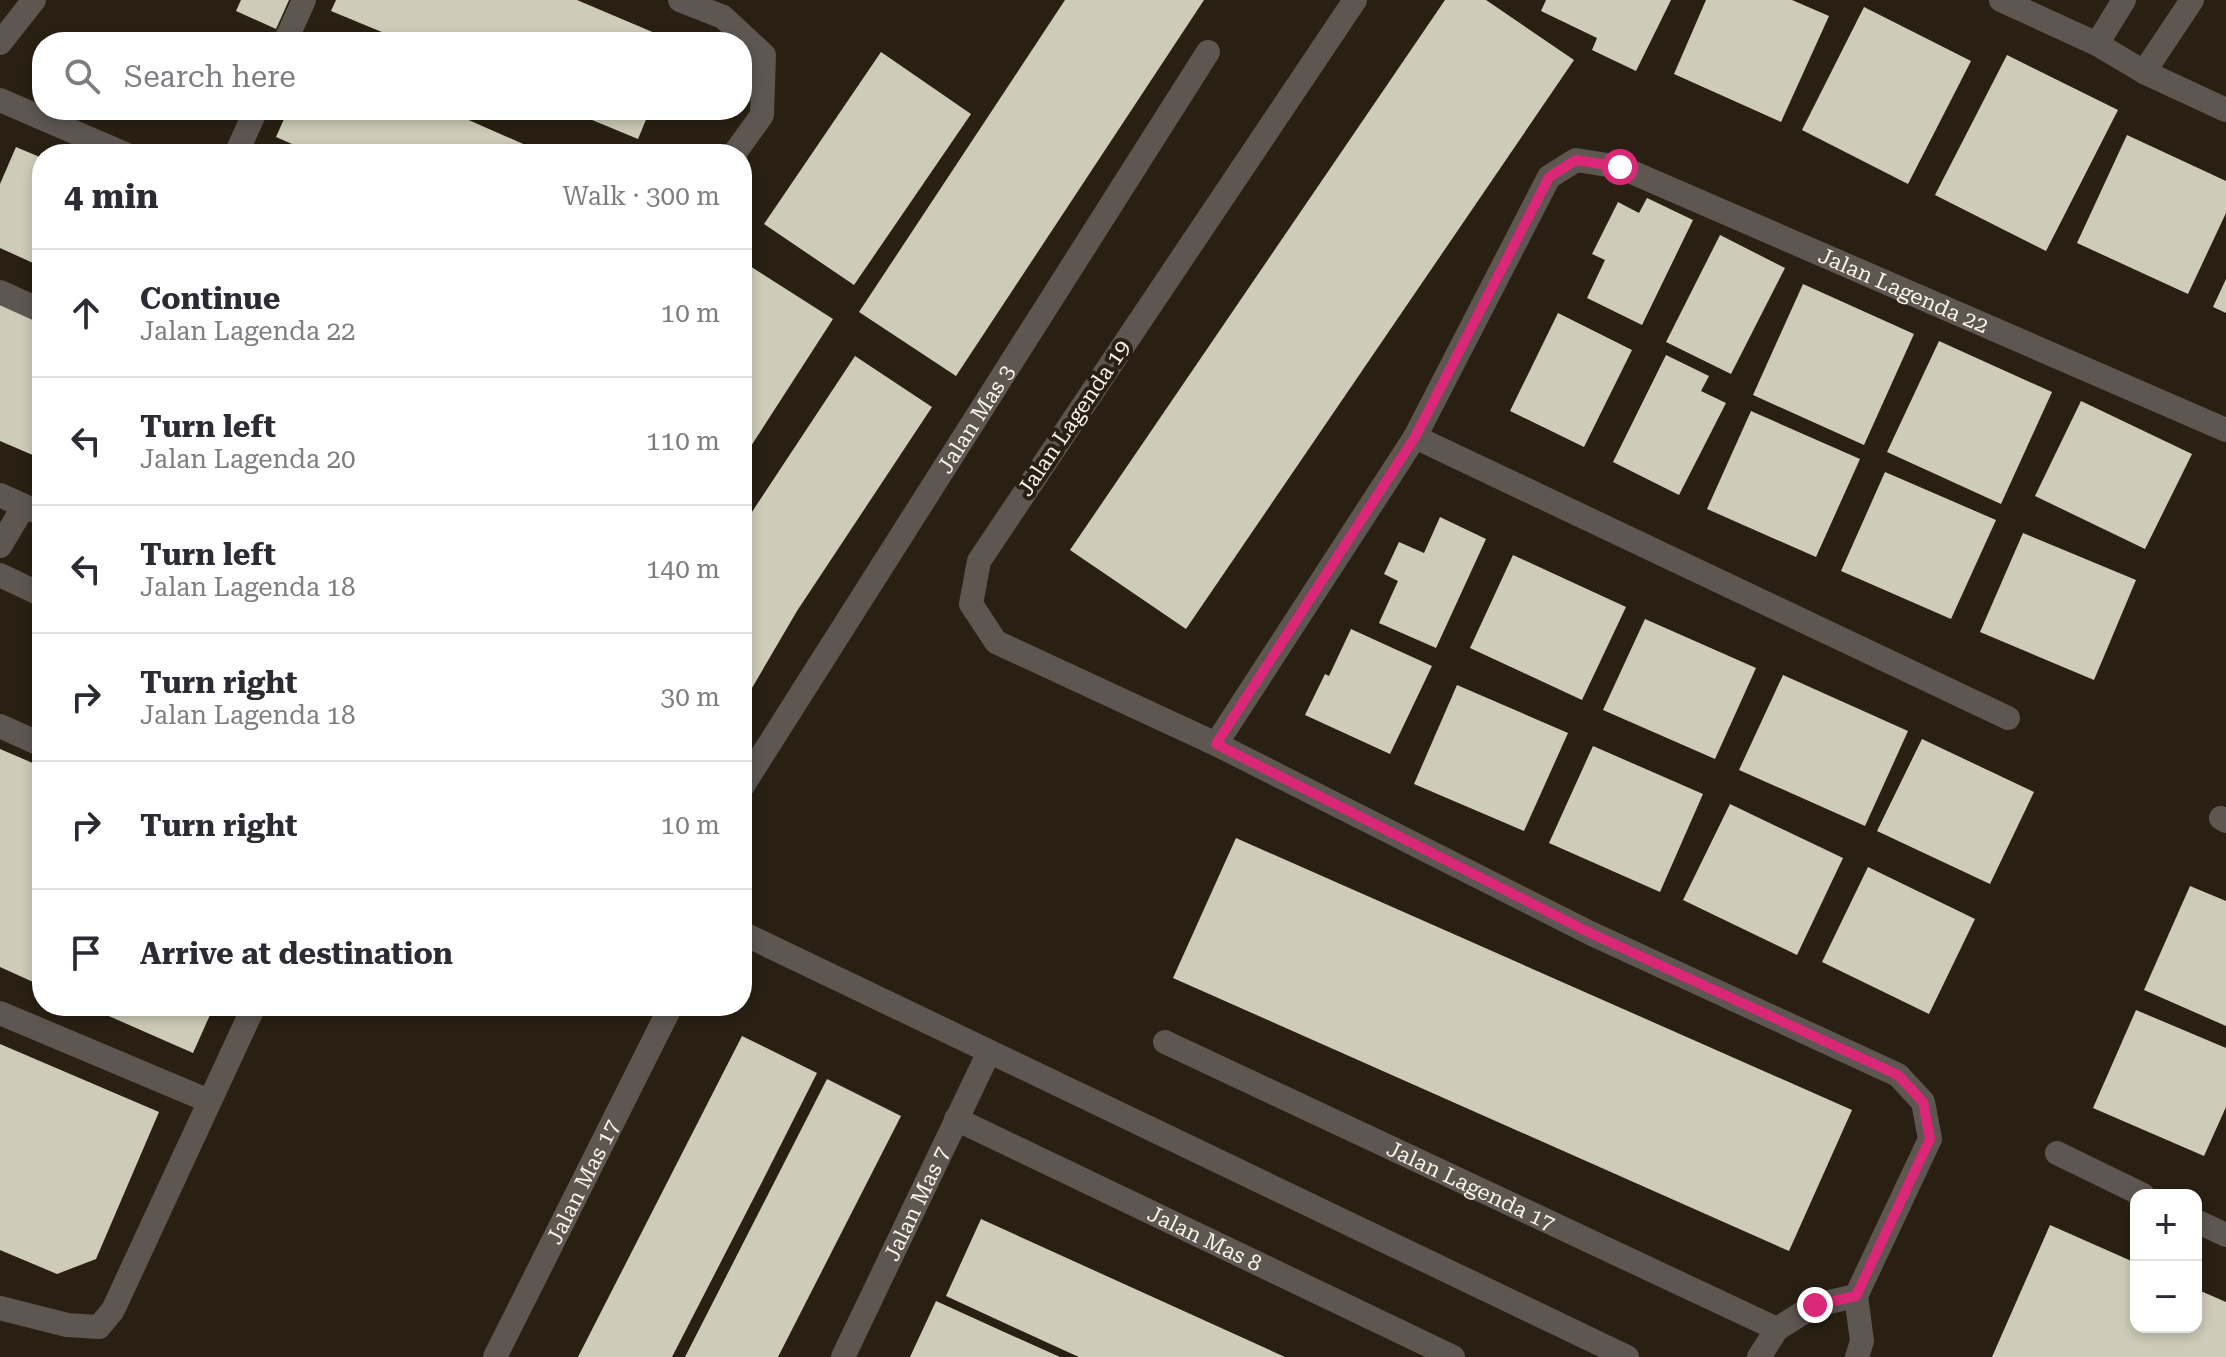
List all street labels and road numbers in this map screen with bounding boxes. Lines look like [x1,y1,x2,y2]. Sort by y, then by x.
street label: Jalan Lagenda 22 [1815,242,1992,338]
street label: Jalan Lagenda 19 [1013,335,1135,501]
street label: Jalan Mas 3 [932,360,1019,478]
street label: Jalan Mas 17 [541,1116,624,1248]
street label: Jalan Lagenda 17 [1383,1135,1559,1236]
street label: Jalan Mas 7 [878,1143,954,1265]
street label: Jalan Mas 8 [1144,1200,1266,1276]

